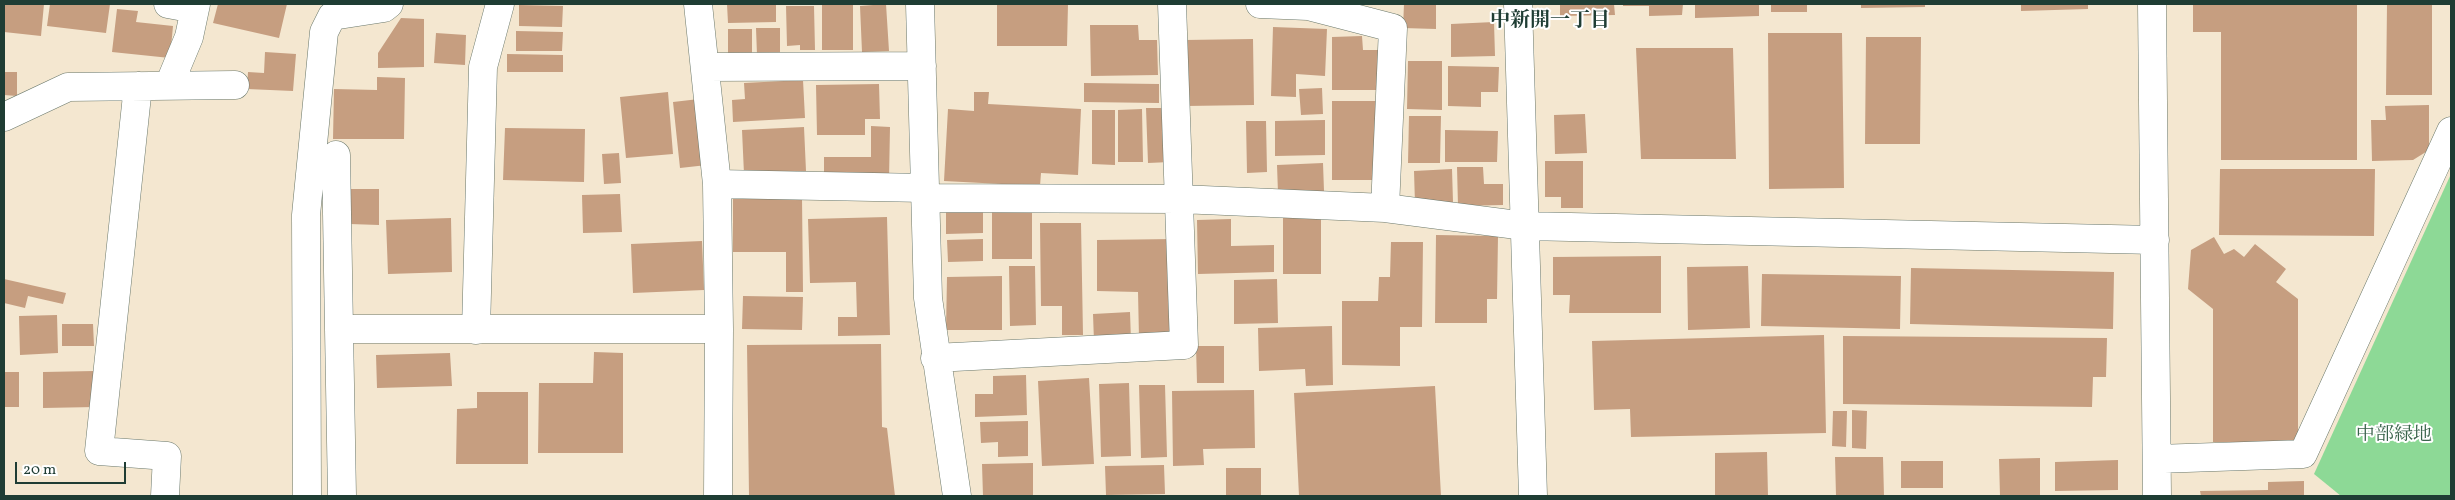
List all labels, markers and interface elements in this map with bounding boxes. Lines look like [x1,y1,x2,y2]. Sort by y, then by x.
district label: 中新開一丁目 [1490,10,1610,34]
park label: 中部緑地 [2356,426,2432,448]
scale bar [18,452,129,484]
text: 20 m [23,460,56,481]

